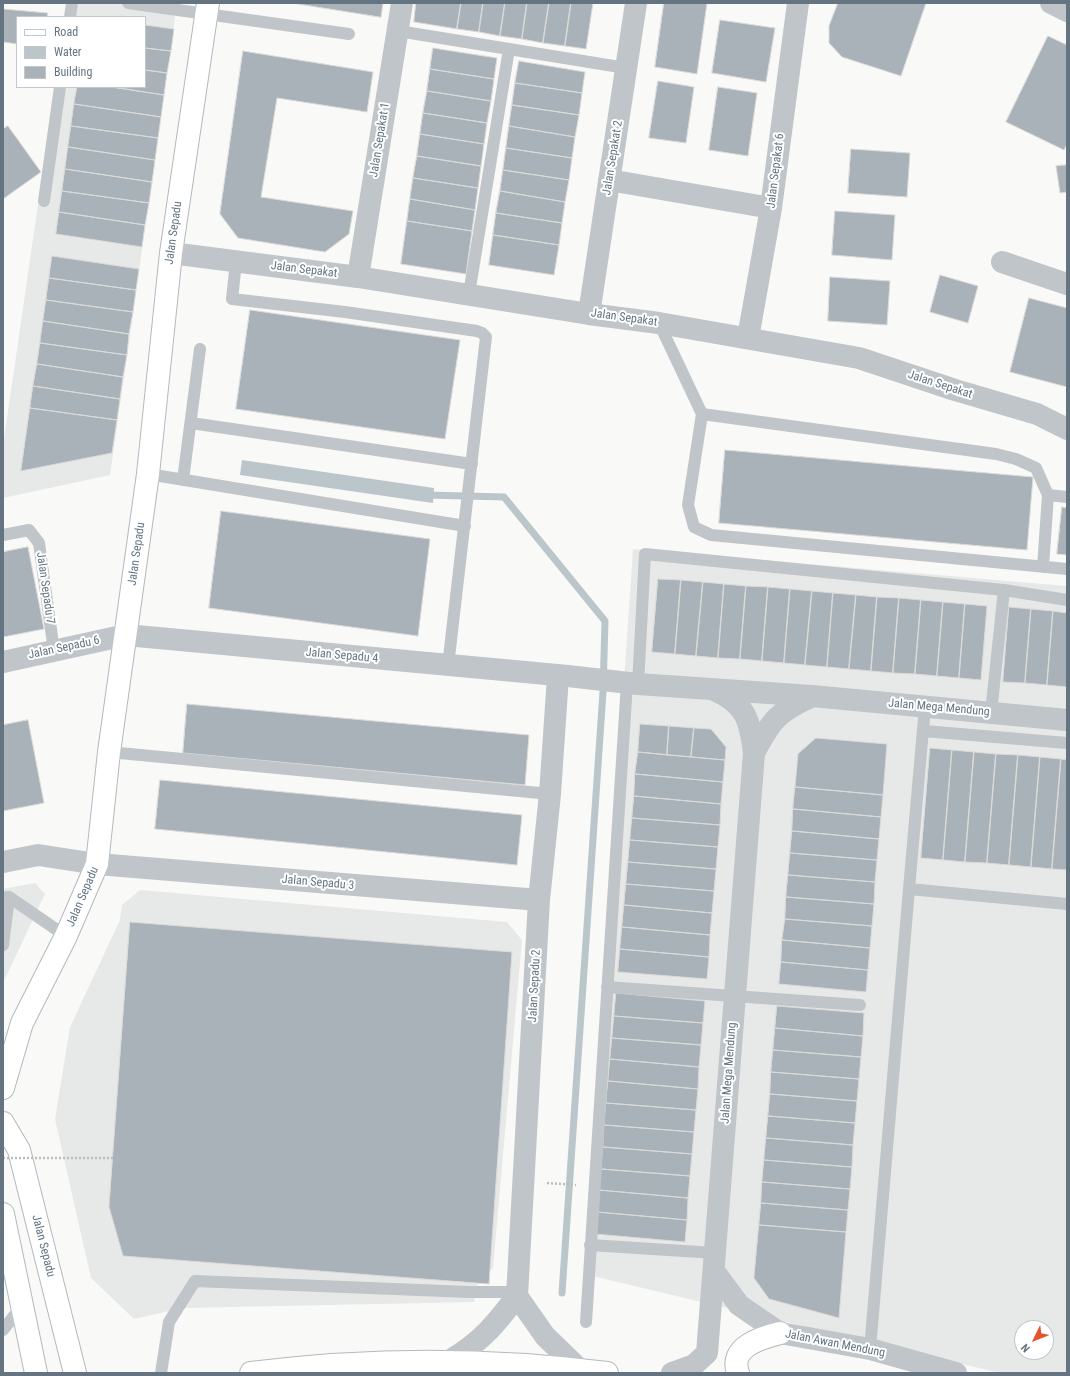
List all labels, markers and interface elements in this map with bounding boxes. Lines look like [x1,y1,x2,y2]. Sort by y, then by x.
legend [16,16,146,88]
text: Road [54,25,78,39]
text: Water [54,45,82,59]
text: Building [54,65,92,79]
street label: Jalan Sepakat 1 [367,102,393,178]
street label: Jalan Sepakat 2 [600,120,626,196]
street label: Jalan Sepakat 6 [764,133,788,209]
street label: Jalan Sepadu [162,200,186,266]
street label: Jalan Sepakat [270,259,338,281]
street label: Jalan Sepakat [590,306,658,330]
street label: Jalan Sepakat [906,368,974,402]
street label: Jalan Sepadu [125,521,149,587]
street label: Jalan Sepadu 7 [33,551,57,625]
street label: Jalan Sepadu 6 [27,633,101,663]
street label: Jalan Sepadu 4 [305,646,379,666]
street label: Jalan Mega Mendung [888,696,990,720]
street label: Jalan Sepadu [64,865,102,929]
street label: Jalan Sepadu 3 [281,873,355,893]
street label: Jalan Sepadu 2 [526,949,544,1023]
street label: Jalan Mega Mendung [718,1022,740,1124]
street label: Jalan Sepadu [28,1213,58,1279]
north arrow [1014,1320,1054,1360]
street label: Jalan Awan Mendung [784,1327,886,1361]
text: N [1019,1341,1033,1355]

